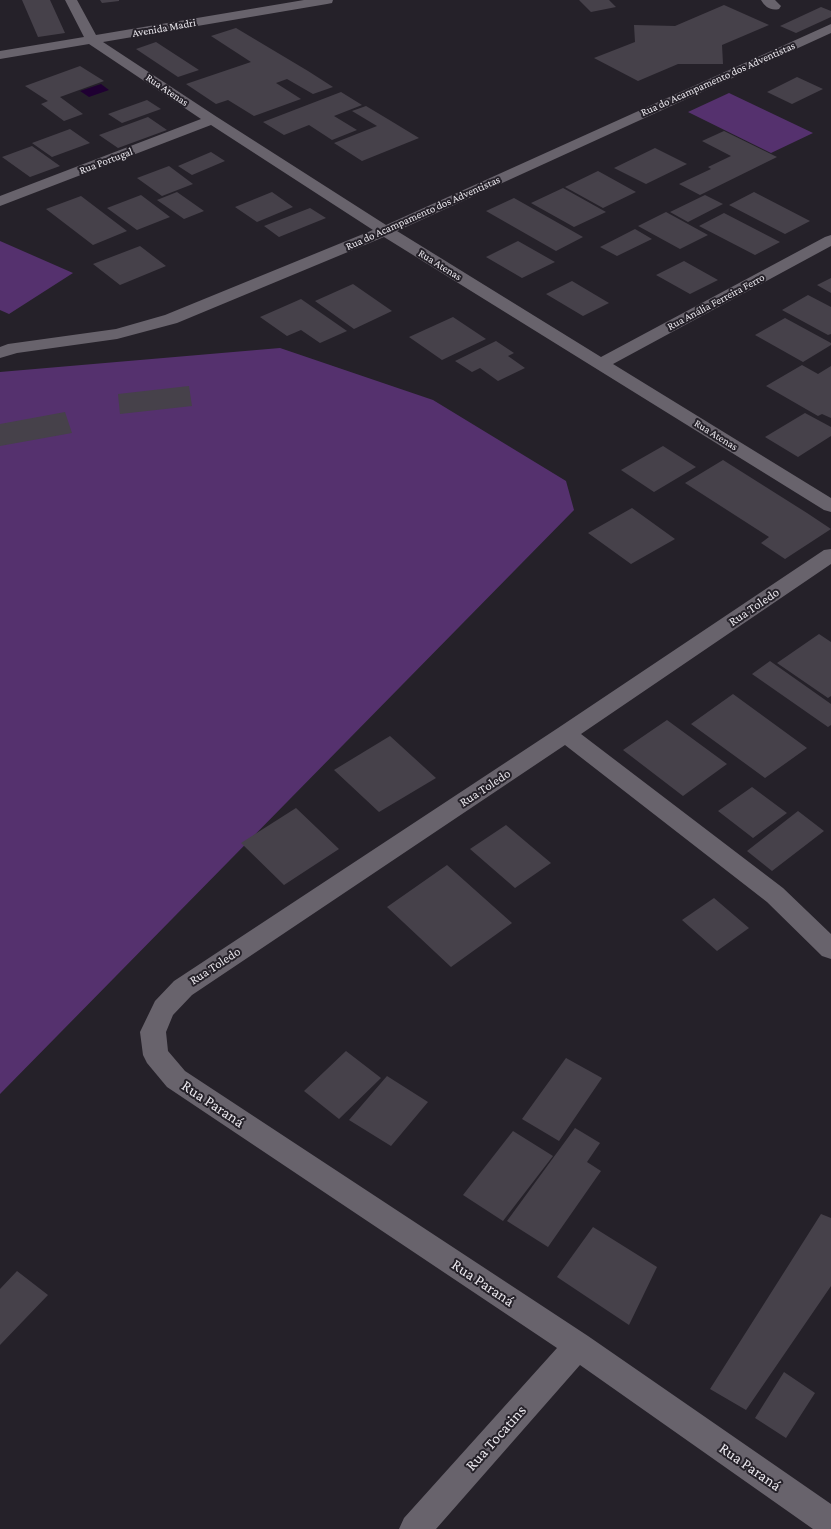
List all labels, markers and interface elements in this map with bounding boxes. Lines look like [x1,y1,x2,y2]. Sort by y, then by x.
street label: Avenida Madri [131,16,197,40]
street label: Rua do Acampamento dos Adventistas [639,39,797,119]
street label: Rua Atenas [143,71,191,109]
street label: Rua Portugal [77,145,135,177]
street label: Rua do Acampamento dos Adventistas [344,173,502,253]
street label: Rua Atenas [416,246,464,284]
street label: Rua Anália Ferreira Ferro [665,271,767,333]
street label: Rua Atenas [692,416,740,454]
street label: Rua Toledo [726,584,782,630]
street label: Rua Toledo [457,766,513,810]
street label: Rua Toledo [187,944,243,988]
street label: Rua Paraná [178,1076,248,1132]
street label: Rua Paraná [448,1255,518,1311]
street label: Rua Tocatins [461,1401,531,1475]
street label: Rua Paraná [715,1439,785,1495]

